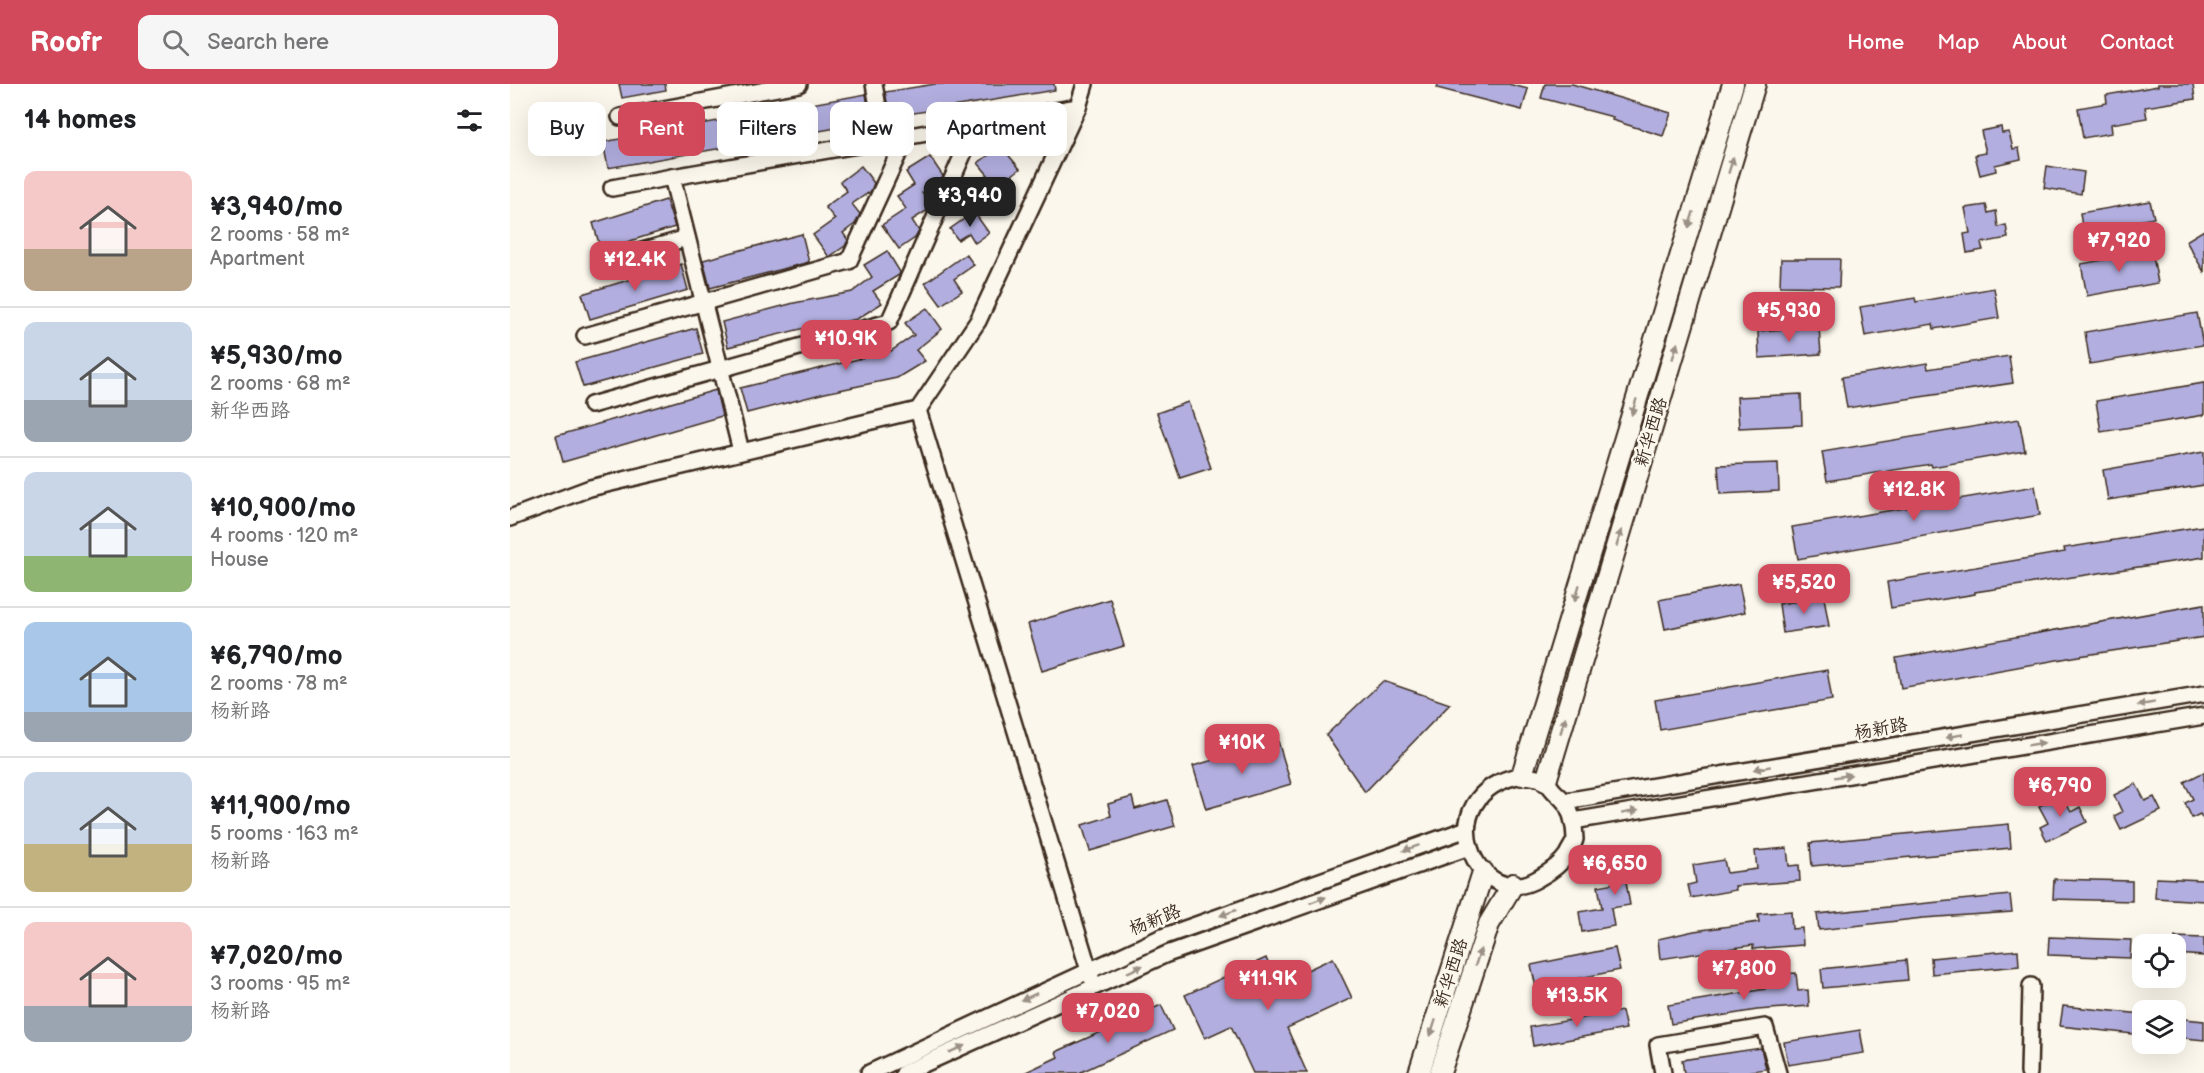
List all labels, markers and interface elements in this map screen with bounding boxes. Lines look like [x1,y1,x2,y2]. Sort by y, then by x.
search box [138,15,558,69]
text: Roofr [30,26,102,59]
icon: search [159,26,192,59]
text: Search here [207,29,329,56]
text: Home [1847,30,1904,55]
text: Map [1937,30,1979,55]
text: About [2012,30,2067,55]
text: Contact [2100,30,2174,55]
chip: Buy [528,102,606,156]
chip: Rent [618,102,705,156]
chip: Filters [717,102,818,156]
chip: New [830,102,914,156]
chip: Apartment [926,102,1067,156]
icon: filters [453,104,486,137]
text: 14 homes [24,105,136,136]
one-way arrow [1727,155,1736,173]
pin: ¥3,940 [921,177,1019,228]
text: ¥3,940 [938,184,1002,208]
text: ¥3,940/mo [210,192,343,223]
icon: home [72,195,144,267]
one-way arrow [1686,211,1695,229]
pin: ¥7,920 [2070,222,2168,273]
text: 2 rooms · 58 m² [210,223,350,247]
text: ¥7,920 [2087,229,2151,253]
pin: ¥12.4K [586,241,684,292]
text: Apartment [210,247,305,271]
text: ¥12.4K [604,248,666,272]
pin: ¥5,930 [1740,292,1838,343]
text: ¥5,930 [1757,299,1821,323]
pin: ¥10.9K [797,320,895,371]
text: ¥10.9K [815,327,877,351]
text: ¥5,930/mo [210,341,343,372]
one-way arrow [1671,342,1680,360]
icon: home [72,346,144,418]
text: 2 rooms · 68 m² [210,372,351,396]
street label: 新华西路 [1630,395,1672,469]
one-way arrow [1629,398,1638,416]
text: 新华西路 [210,399,290,423]
pin: ¥12.8K [1865,471,1963,522]
text: ¥12.8K [1883,478,1945,502]
text: ¥10,900/mo [210,493,356,524]
icon: home [72,496,144,568]
text: 4 rooms · 120 m² [210,524,359,548]
one-way arrow [1615,529,1624,547]
text: House [210,548,269,572]
pin: ¥5,520 [1755,564,1853,615]
text: ¥5,520 [1772,571,1836,595]
one-way arrow [1572,584,1581,602]
text: ¥6,790/mo [210,641,342,672]
icon: home [72,646,144,718]
text: 2 rooms · 78 m² [210,672,348,696]
text: 杨新路 [210,699,270,723]
one-way arrow [2137,699,2156,708]
street label: 杨新路 [1853,714,1909,744]
one-way arrow [1559,716,1568,734]
pin: ¥10K [1206,724,1278,775]
text: ¥10K [1219,731,1265,755]
one-way arrow [1944,732,1963,741]
one-way arrow [2026,739,2045,748]
one-way arrow [1752,764,1771,773]
pin: ¥6,790 [2011,767,2109,818]
one-way arrow [1834,771,1853,780]
text: ¥6,790 [2028,774,2092,798]
text: ¥11,900/mo [210,791,350,822]
icon: home [72,796,144,868]
one-way arrow [1621,807,1640,816]
text: 5 rooms · 163 m² [210,822,359,846]
one-way arrow [1402,844,1420,854]
pin: ¥6,650 [1566,845,1664,896]
text: 杨新路 [210,849,270,873]
text: ¥6,650 [1583,852,1647,876]
one-way arrow [1309,895,1327,905]
street label: 杨新路 [1126,900,1184,940]
one-way arrow [1218,909,1236,919]
map controls [2132,934,2186,1054]
button: locate [2132,934,2186,988]
street label: 新华西路 [1430,936,1472,1010]
text: ¥7,020/mo [210,941,343,972]
icon: home [72,946,144,1018]
one-way arrow [1473,948,1483,966]
pin: ¥7,800 [1695,950,1793,1001]
text: ¥7,800 [1712,957,1776,981]
pin: ¥11.9K [1219,960,1317,1011]
one-way arrow [1127,965,1144,974]
text: ¥11.9K [1239,967,1297,991]
text: 3 rooms · 95 m² [210,972,350,996]
pin: ¥13.5K [1528,977,1626,1028]
text: ¥13.5K [1546,984,1608,1008]
one-way arrow [1020,993,1037,1002]
pin: ¥7,020 [1059,993,1157,1044]
text: 杨新路 [210,999,270,1023]
text: ¥7,020 [1076,1000,1140,1024]
button: layers [2132,1000,2186,1054]
one-way arrow [1428,1019,1437,1037]
one-way arrow [949,1044,967,1054]

